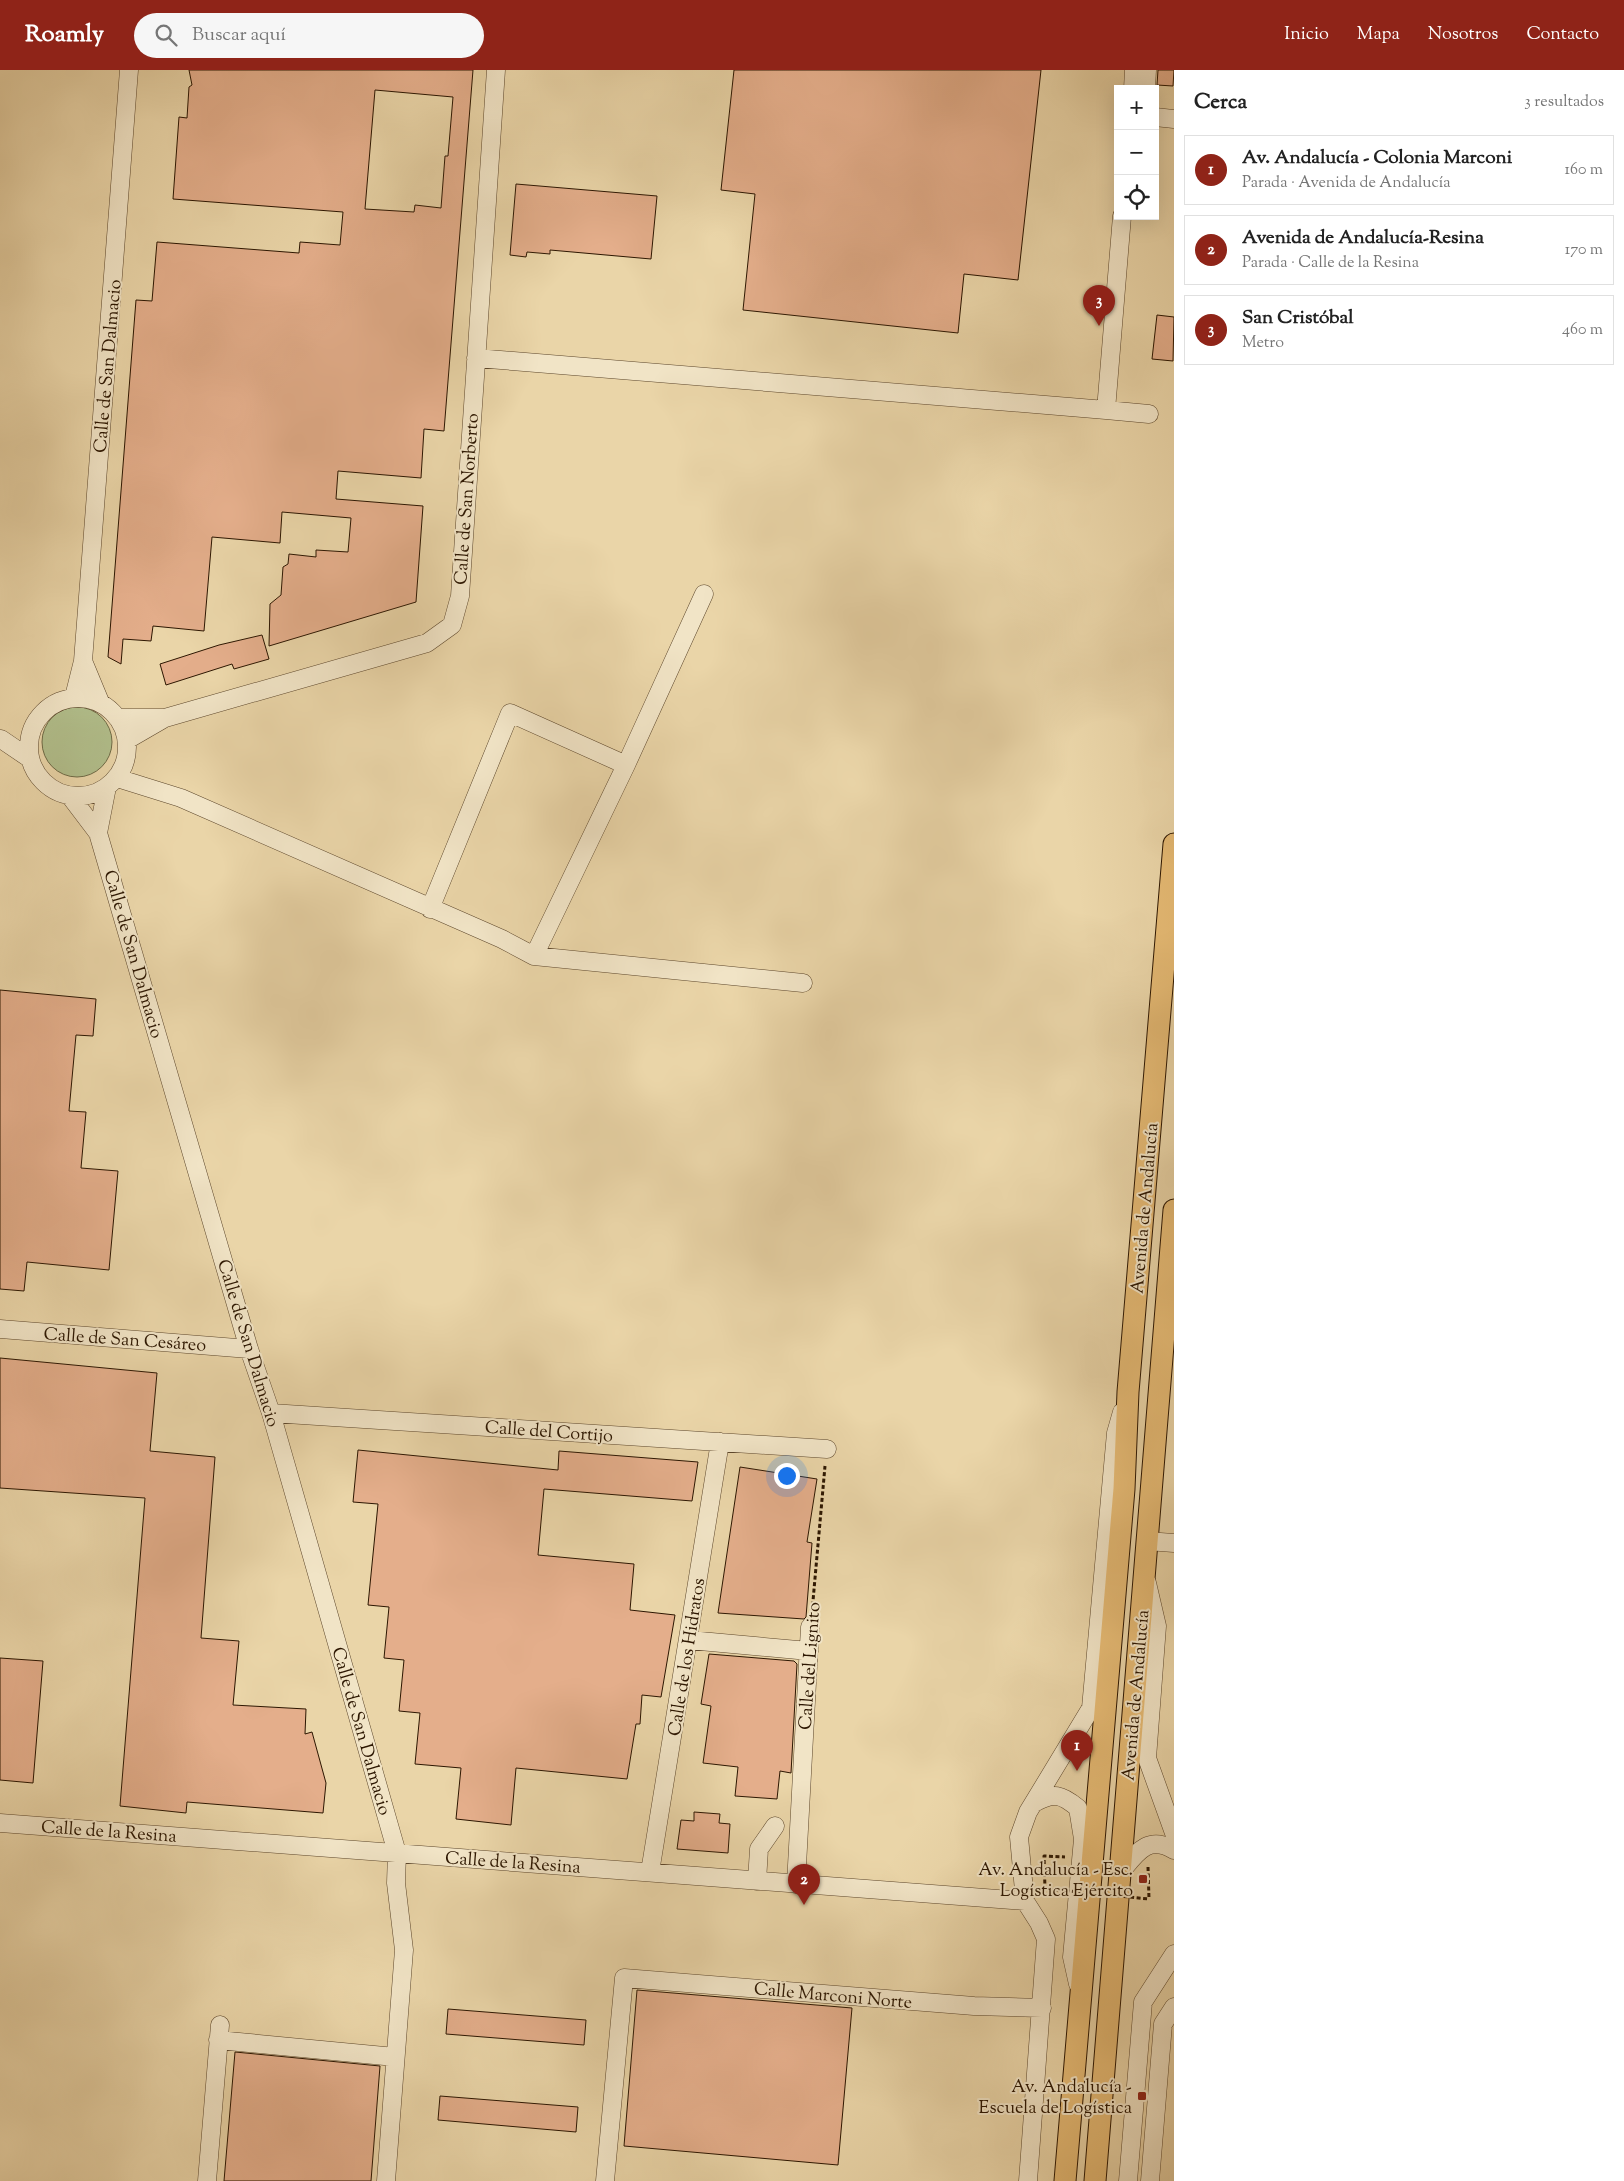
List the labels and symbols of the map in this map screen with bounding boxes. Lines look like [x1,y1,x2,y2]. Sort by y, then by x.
street label: Calle de San Dalmacio [88,278,130,454]
pin: 3 [1083,285,1115,326]
street label: Calle de San Norberto [449,412,487,586]
street label: Calle de San Dalmacio [96,867,169,1042]
street label: Avenida de Andalucía [1126,1122,1166,1295]
street label: Calle de San Dalmacio [209,1257,285,1431]
street label: Calle de San Cesáreo [43,1322,207,1360]
street label: Calle del Cortijo [484,1416,614,1450]
your location [774,1463,800,1489]
street label: Calle de los Hidratos [663,1576,713,1738]
street label: Calle del Lignito [794,1601,828,1731]
street label: Avenida de Andalucía [1117,1609,1157,1782]
street label: Calle de San Dalmacio [324,1644,397,1819]
pin: 1 [1061,1730,1093,1771]
street label: Calle de la Resina [40,1815,178,1851]
street label: Calle de la Resina [444,1846,582,1882]
place label: Av. Andalucía - Esc. Logística Ejército [978,1858,1133,1905]
pin: 2 [788,1864,820,1905]
marker: Av. Andalucía - Esc. Logística Ejército [1137,1873,1149,1885]
street label: Calle Marconi Norte [753,1977,913,2017]
place label: Av. Andalucía - Escuela de Logística [979,2075,1132,2122]
marker: Av. Andalucía - Escuela de Logística [1136,2090,1148,2102]

